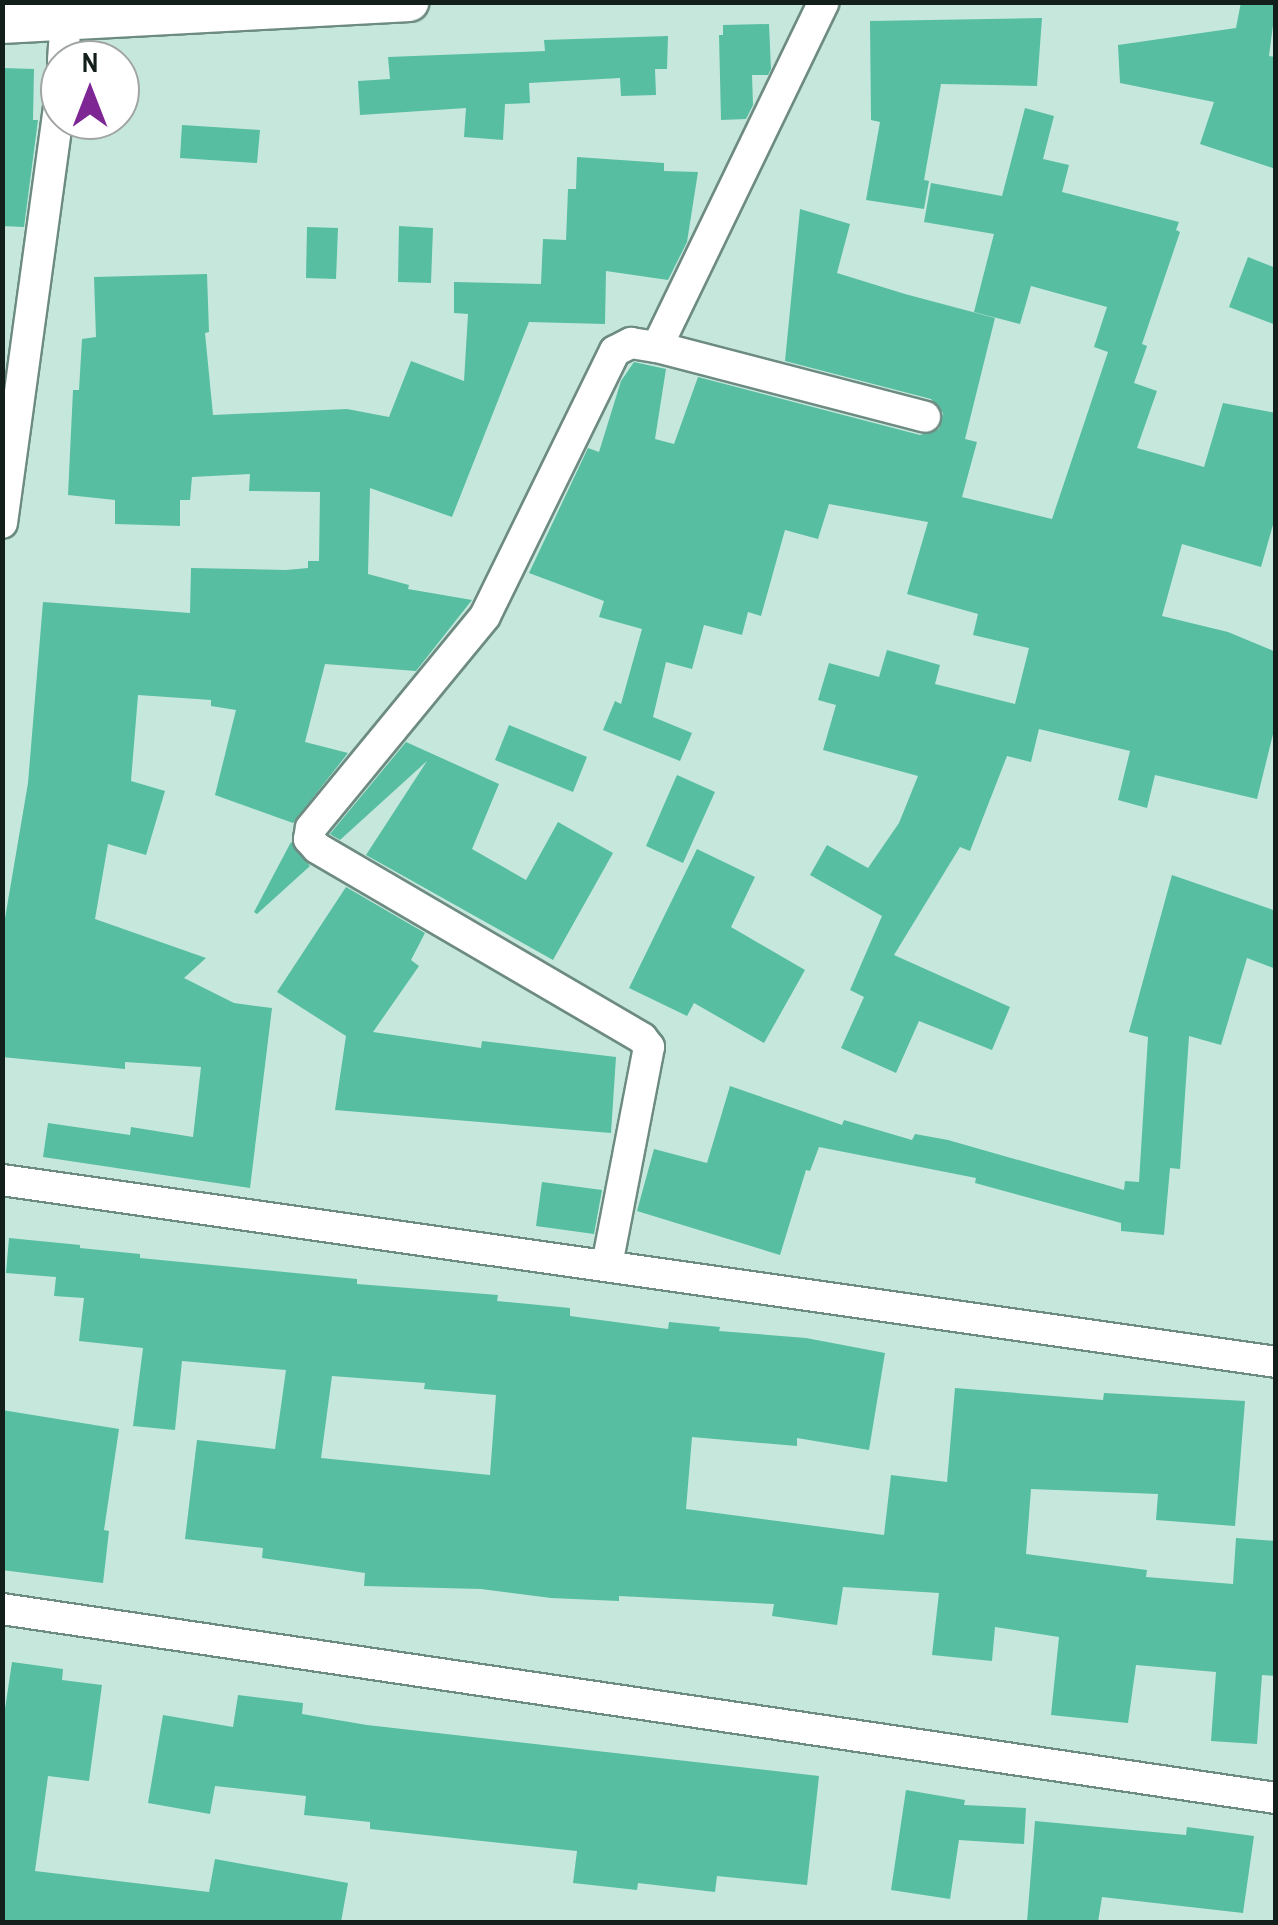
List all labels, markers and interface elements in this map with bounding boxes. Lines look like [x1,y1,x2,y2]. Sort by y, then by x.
north arrow [40,40,140,140]
text: N [82,43,98,81]

